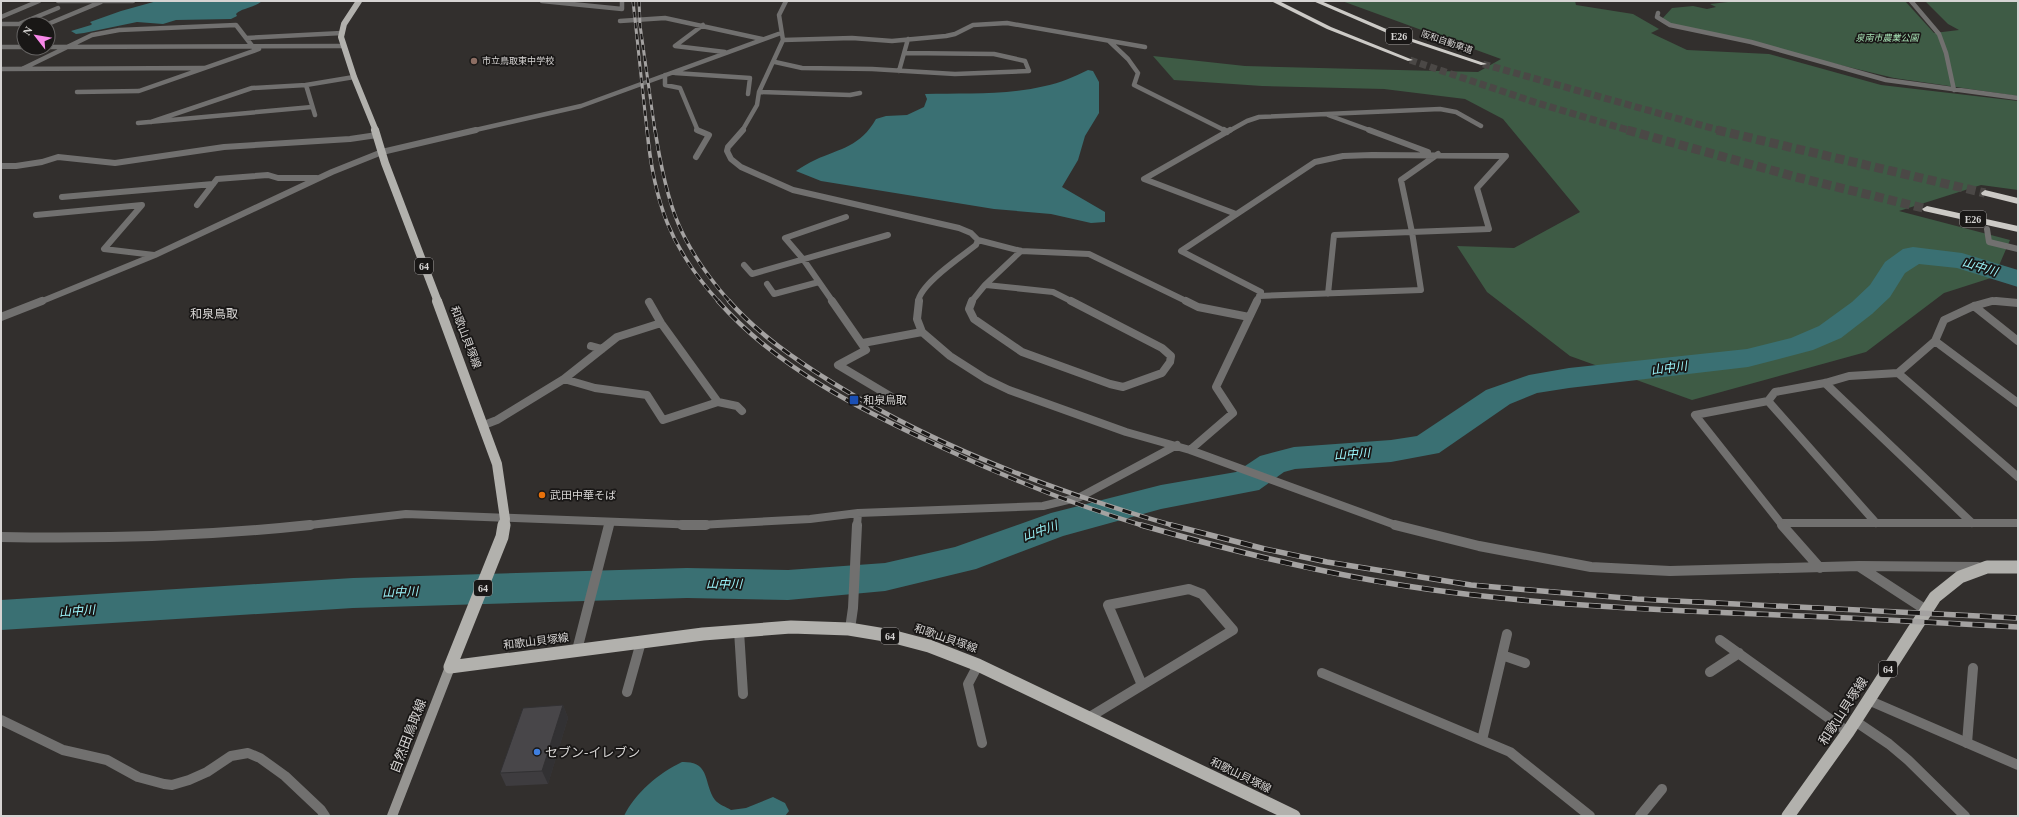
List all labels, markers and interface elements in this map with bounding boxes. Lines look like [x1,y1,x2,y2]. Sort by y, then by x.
north arrow [16,16,56,56]
text: N [20,24,35,37]
road number: E26 [1386,28,1412,44]
street label: 阪和自動車道 [1420,28,1474,56]
park label: 泉南市農業公園 [1855,33,1920,43]
marker: 市立鳥取東中学校 [469,56,479,66]
place label: 市立鳥取東中学校 [482,56,554,66]
road number: E26 [1960,211,1986,227]
water label: 山中川 [1961,255,2001,280]
road number: 64 [415,258,433,274]
street label: 和歌山貝塚線 [449,304,483,370]
district label: 和泉鳥取 [190,307,238,321]
water label: 山中川 [1650,359,1690,377]
marker: 和泉鳥取 [848,394,860,406]
place label: 和泉鳥取 [863,394,907,406]
water label: 山中川 [1334,446,1372,462]
place label: 武田中華そば [550,489,616,501]
marker: 武田中華そば [537,490,547,500]
water label: 山中川 [1021,518,1061,543]
water label: 山中川 [706,577,744,591]
road number: 64 [474,580,492,596]
water label: 山中川 [382,584,420,600]
water label: 山中川 [59,603,97,619]
street label: 和歌山貝塚線 [913,622,979,654]
road number: 64 [881,628,899,644]
street label: 和歌山貝塚線 [503,631,569,651]
road number: 64 [1879,661,1897,677]
street label: 和歌山貝塚線 [1815,674,1871,748]
street label: 自然田鳥取線 [387,697,429,775]
place label: セブン-イレブン [545,745,640,760]
marker: セブン-イレブン [532,747,542,757]
street label: 和歌山貝塚線 [1209,755,1273,795]

